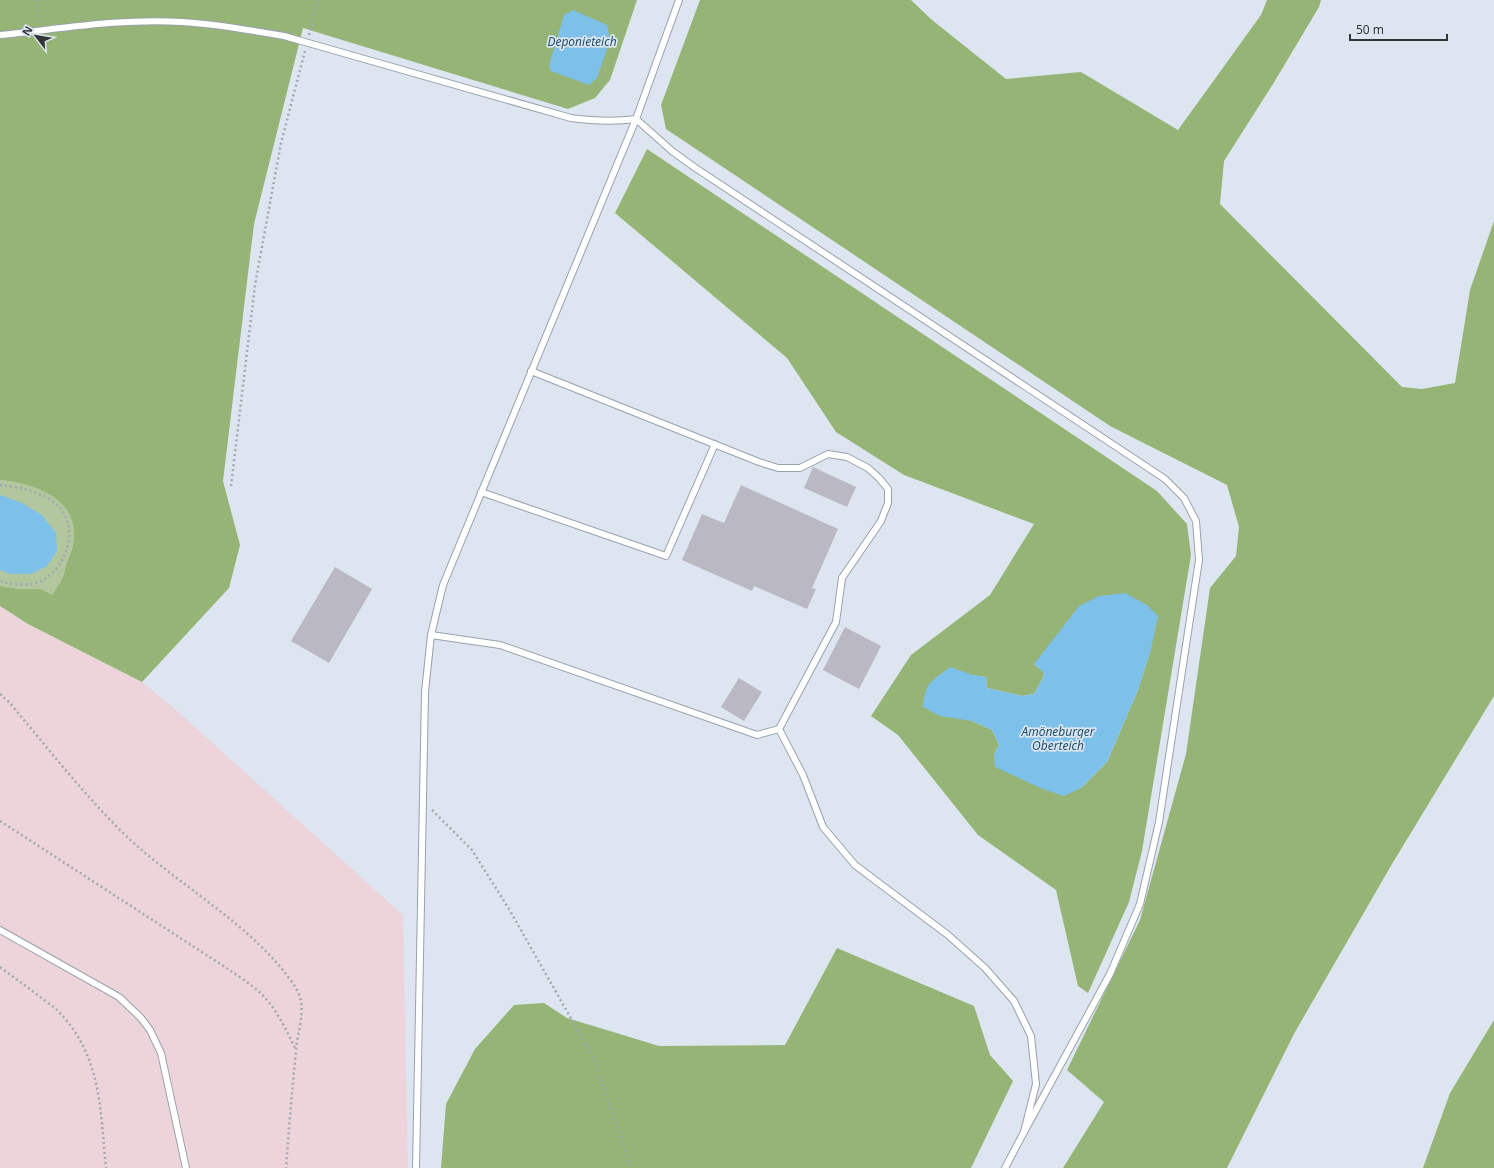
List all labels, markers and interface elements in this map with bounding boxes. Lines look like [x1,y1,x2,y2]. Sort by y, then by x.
north arrow [16,16,56,56]
scale bar [1350,16,1447,42]
text: 50 m [1356,21,1384,38]
text: N [18,23,36,38]
water label: Deponieteich [547,33,617,50]
water label: Amöneburger Oberteich [1020,723,1096,754]

